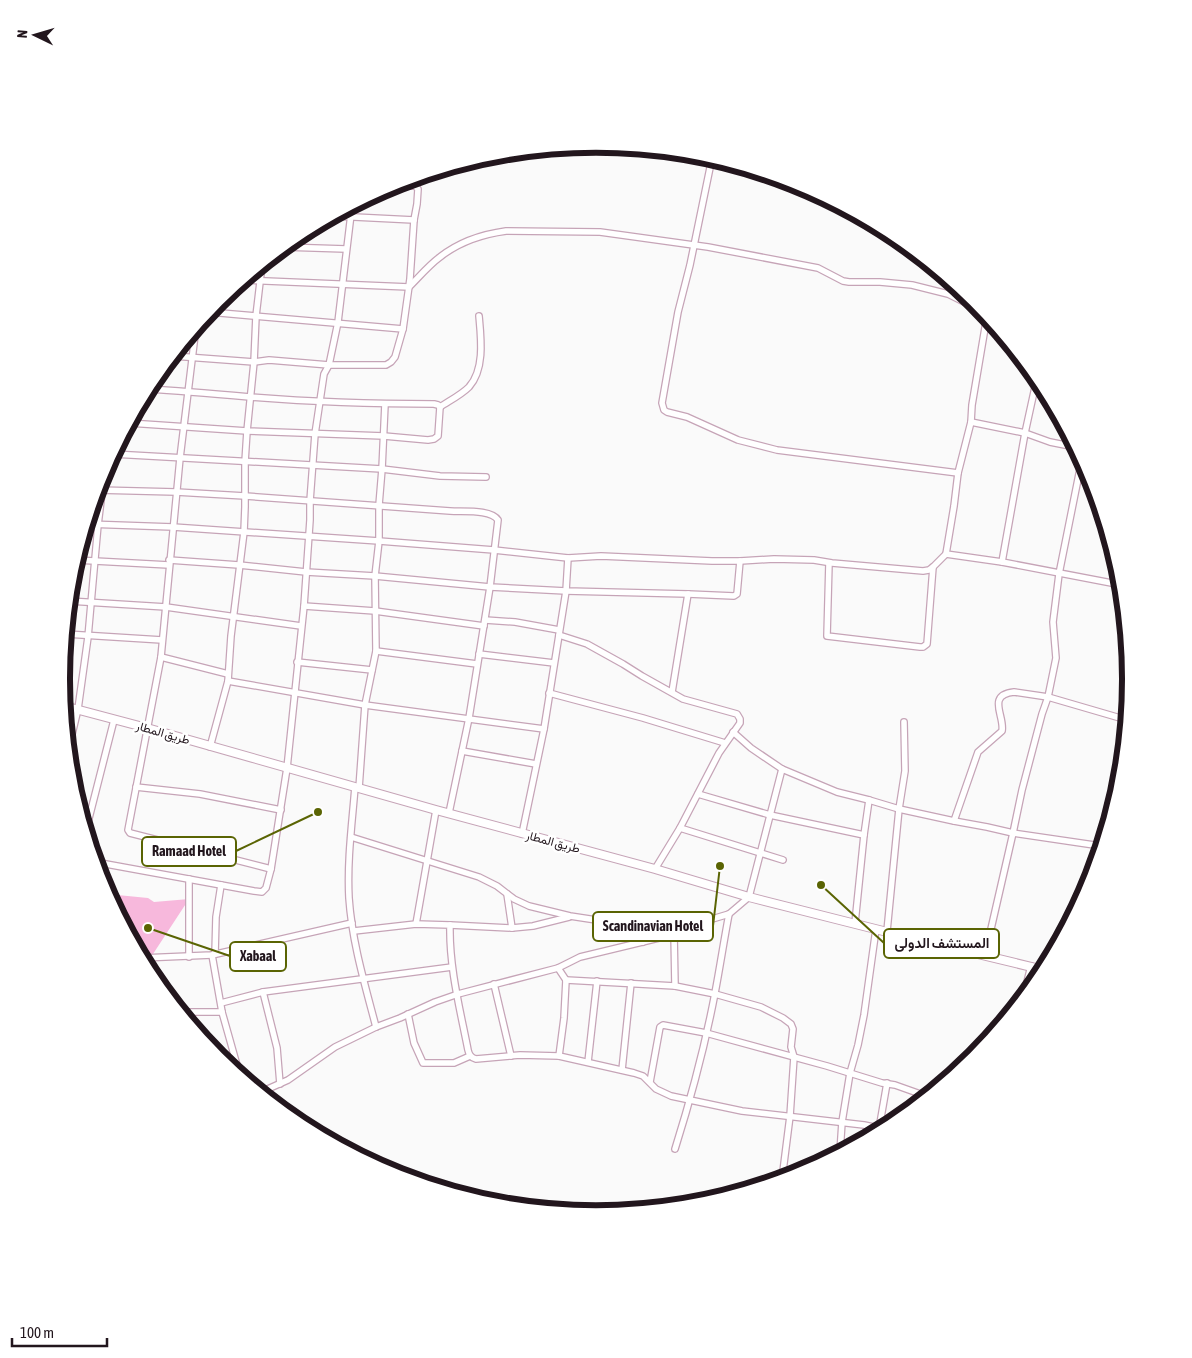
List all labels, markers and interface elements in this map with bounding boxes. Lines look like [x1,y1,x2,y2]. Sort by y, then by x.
north arrow [10,10,60,60]
text: N [14,29,30,39]
street label: طريق المطار [133,718,192,748]
street label: طريق المطار [523,828,582,857]
callout: Ramaad Hotel [142,837,236,866]
text: Ramaad Hotel [152,843,226,859]
callout: Scandinavian Hotel [593,912,713,941]
text: Scandinavian Hotel [603,918,703,934]
callout: المستشف الدولى [884,929,999,958]
text: المستشف الدولى [895,935,989,952]
callout: Xabaal [230,942,286,971]
text: Xabaal [239,948,276,964]
scale bar [12,1316,108,1348]
text: 100 m [20,1324,54,1341]

